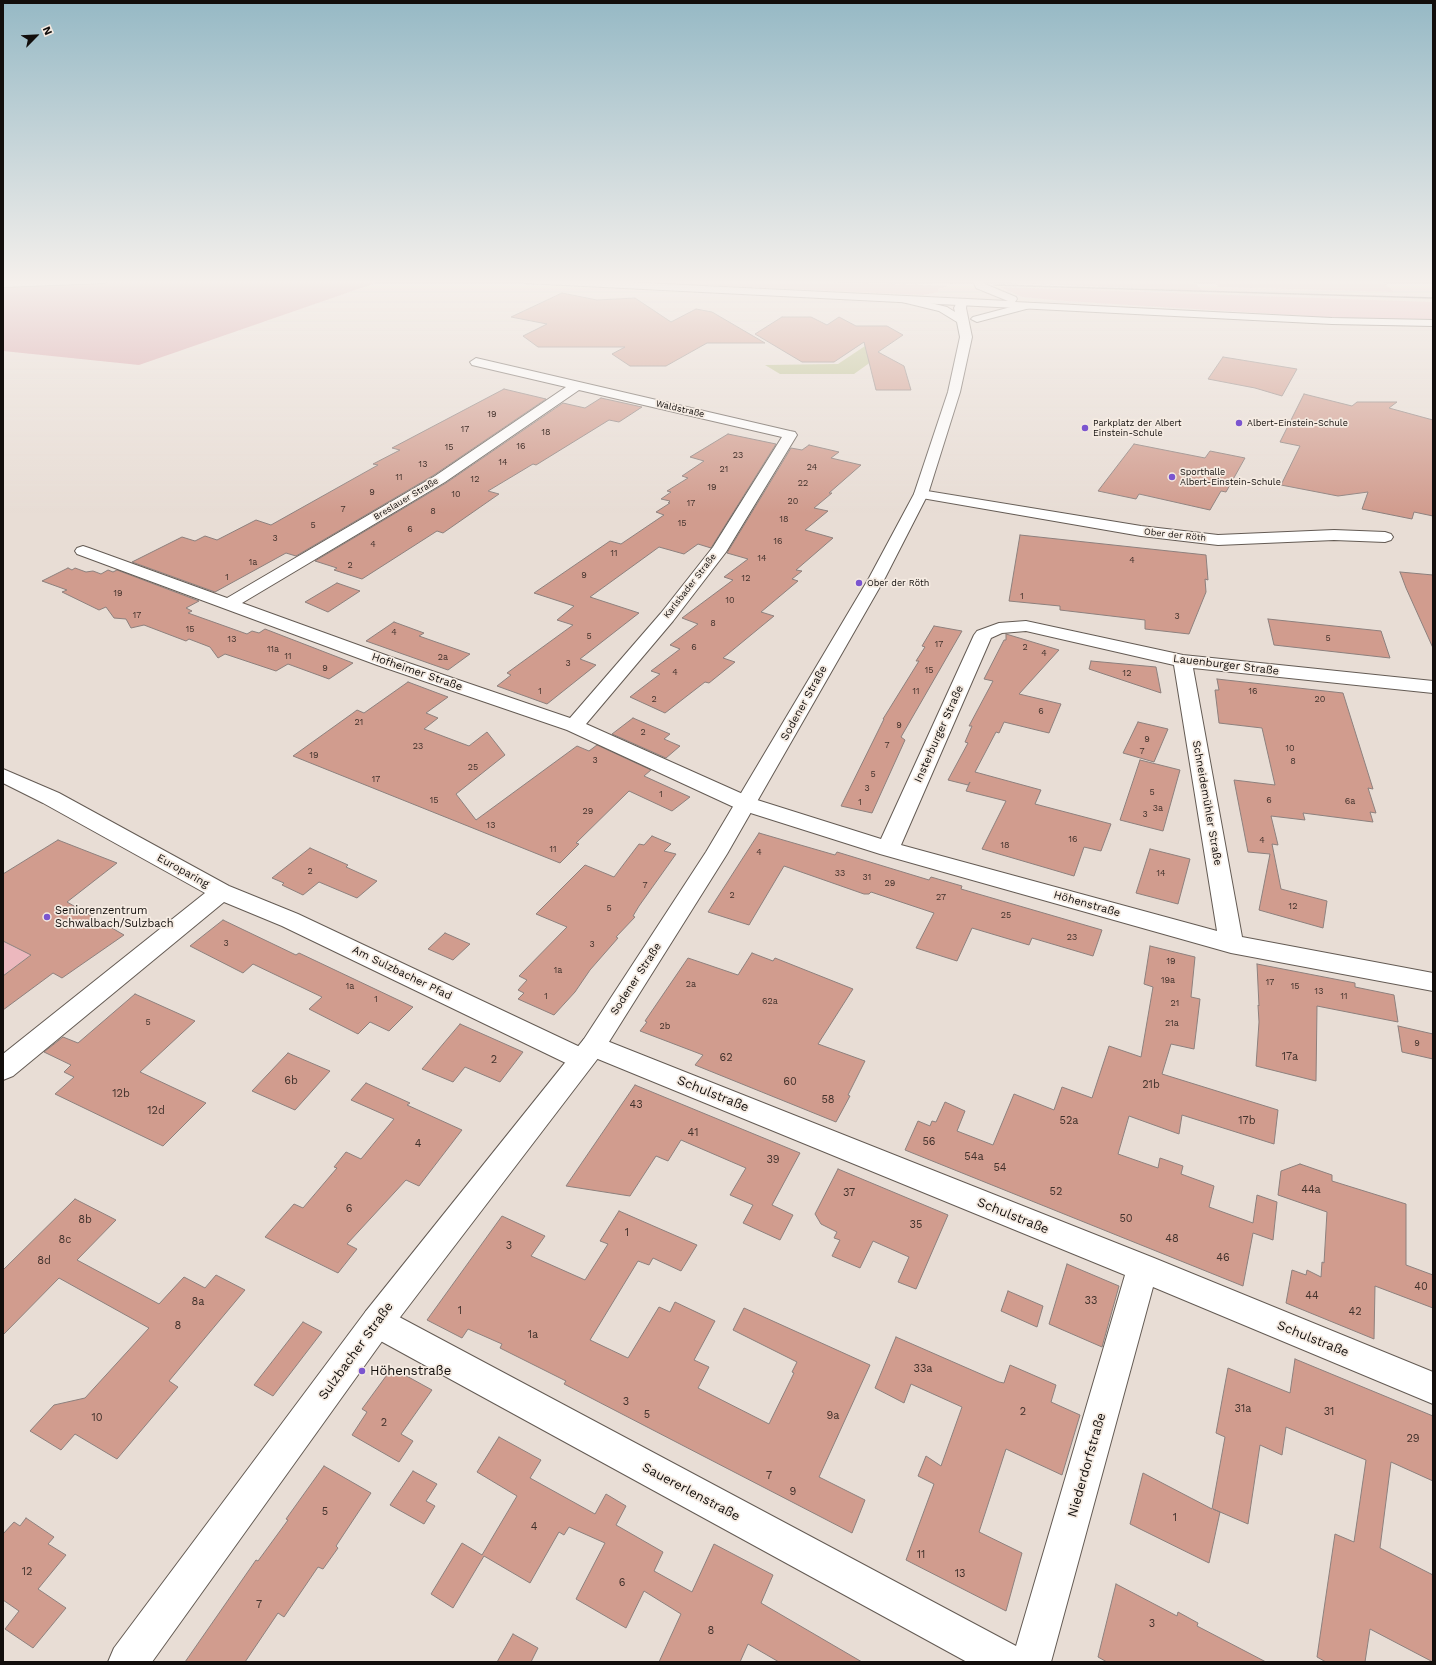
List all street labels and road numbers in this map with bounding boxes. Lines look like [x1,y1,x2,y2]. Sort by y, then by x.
street label: Waldstraße [655,398,705,420]
street label: Breslauer Straße [372,475,440,523]
street label: Ober der Röth [1143,526,1207,544]
street label: Karlsbader Straße [661,551,719,621]
street label: Hofheimer Straße [370,650,464,694]
street label: Lauenburger Straße [1172,652,1280,678]
street label: Sodener Straße [778,663,830,743]
street label: Insterburger Straße [912,683,966,785]
street label: Schneidemühler Straße [1189,739,1225,867]
street label: Europaring [155,851,211,891]
street label: Höhenstraße [1052,888,1122,920]
street label: Sodener Straße [608,940,664,1018]
street label: Am Sulzbacher Pfad [350,943,454,1003]
street label: Schulstraße [675,1073,751,1115]
street label: Schulstraße [975,1195,1051,1237]
street label: Sulzbacher Straße [315,1299,397,1403]
street label: Schulstraße [1275,1318,1351,1360]
street label: Niederdorfstraße [1065,1411,1109,1519]
street label: Sauererlenstraße [639,1460,743,1524]

